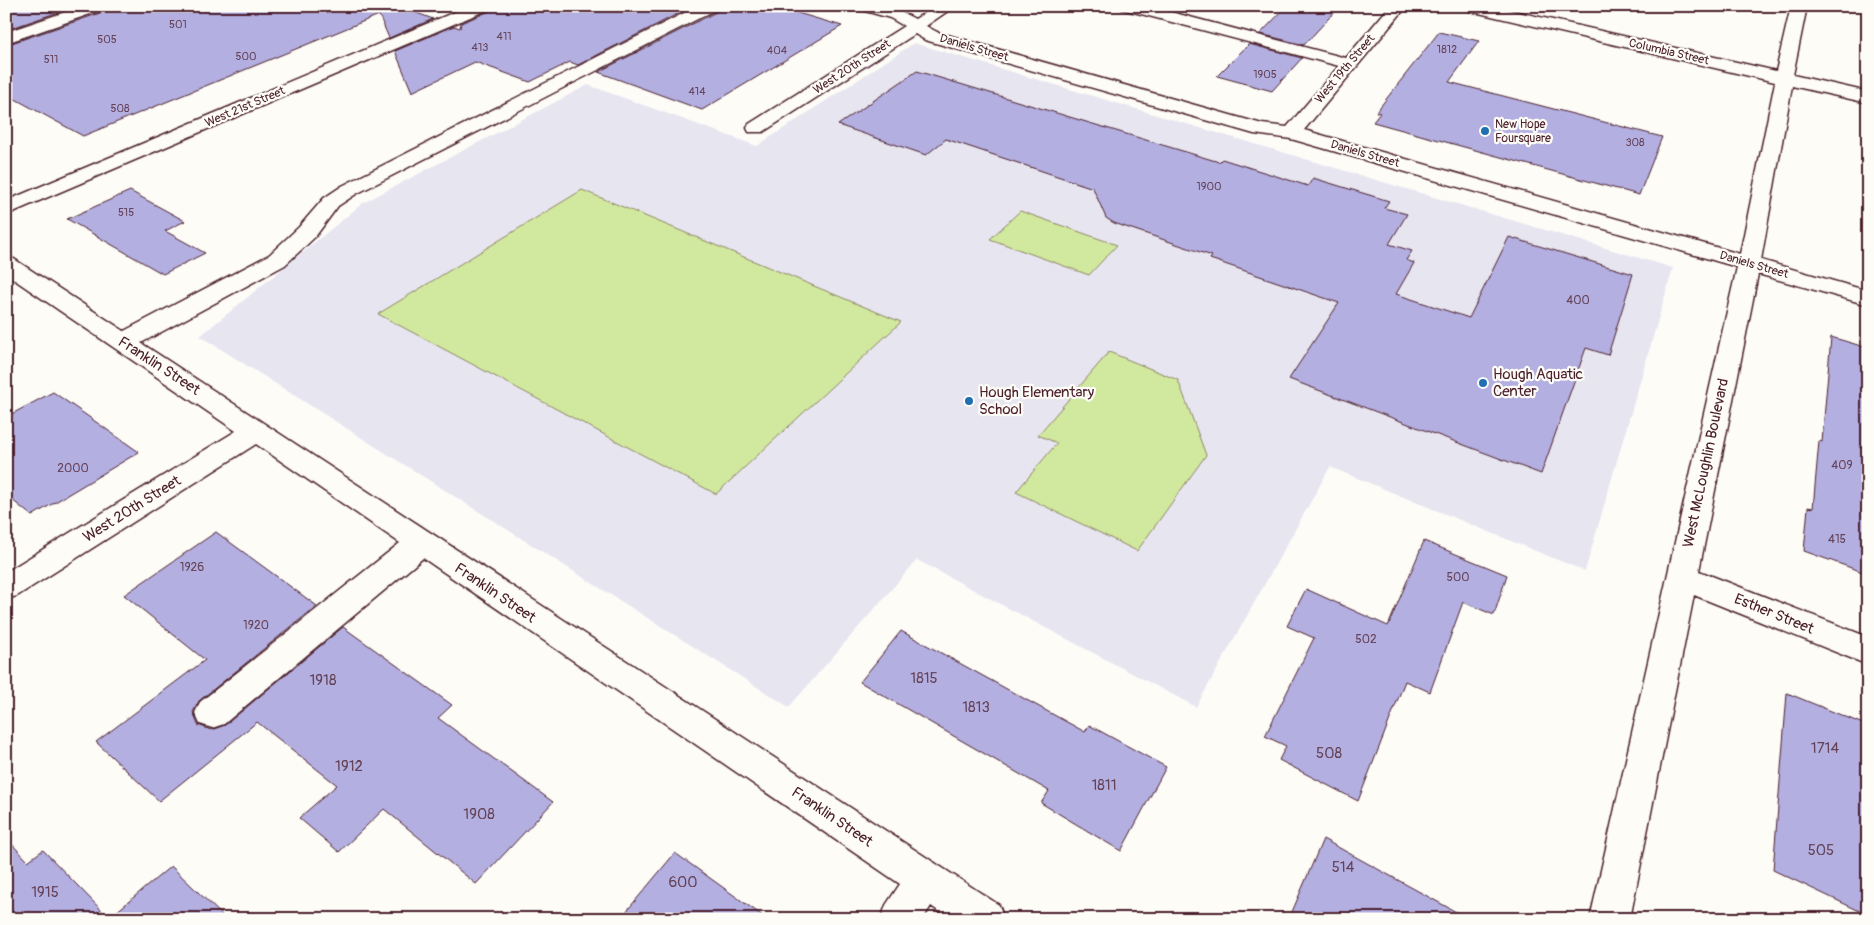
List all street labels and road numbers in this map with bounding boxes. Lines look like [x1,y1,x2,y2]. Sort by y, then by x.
street label: Daniels Street [938,31,1010,65]
street label: West 19th Street [1312,31,1378,107]
street label: Columbia Street [1627,35,1711,69]
street label: West 20th Street [810,36,894,98]
street label: West 21st Street [203,83,288,131]
street label: Daniels Street [1329,137,1401,171]
street label: Daniels Street [1718,248,1790,282]
street label: Franklin Street [114,332,204,400]
street label: West McLoughlin Boulevard [1679,377,1733,549]
street label: West 20th Street [80,471,185,547]
street label: Franklin Street [451,559,540,628]
street label: Esther Street [1731,589,1818,639]
street label: Franklin Street [788,783,877,852]

